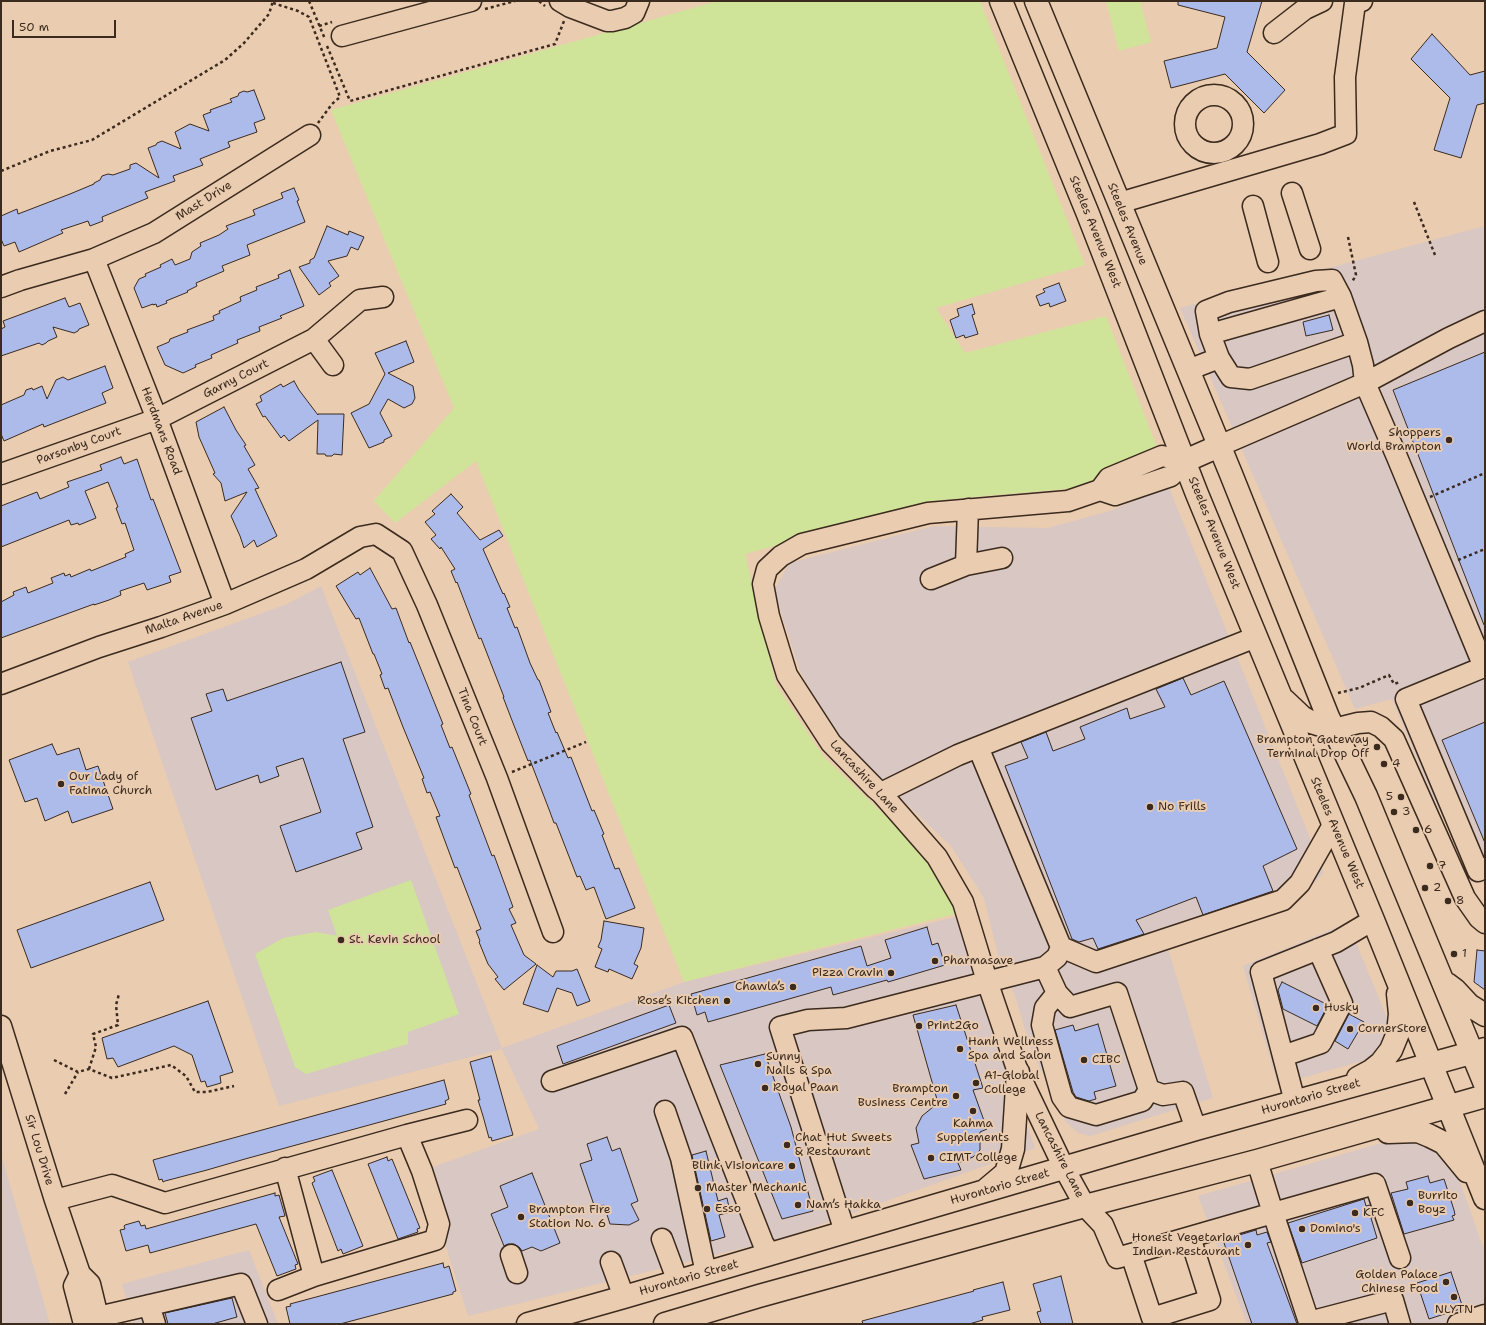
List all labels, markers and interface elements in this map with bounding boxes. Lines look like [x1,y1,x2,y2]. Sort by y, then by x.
scale bar [14,12,118,38]
text: 50 m [19,19,49,35]
street label: Steeles Avenue West [1066,174,1124,290]
street label: Mast Drive [173,178,235,224]
street label: Steeles Avenue [1104,181,1150,267]
street label: Garny Court [201,356,271,402]
street label: Herdmans Road [138,385,184,477]
street label: Parsonby Court [35,424,123,468]
place label: Shoppers World Brampton [1346,426,1441,454]
marker: Shoppers World Brampton [1444,435,1454,445]
street label: Steeles Avenue West [1185,475,1243,591]
street label: Malta Avenue [143,598,225,638]
street label: Tina Court [454,686,490,748]
place label: Brampton Gateway Terminal Drop Off [1257,733,1369,761]
street label: Lancashire Lane [826,737,902,817]
marker: Brampton Gateway Terminal Drop Off [1372,742,1382,752]
place label: 4 [1392,757,1400,771]
marker: 4 [1379,759,1389,769]
place label: Our Lady of Fatima Church [69,770,152,798]
street label: Steeles Avenue West [1307,775,1367,891]
marker: Our Lady of Fatima Church [56,779,66,789]
place label: 5 [1386,790,1393,804]
marker: 5 [1396,792,1406,802]
place label: No Frills [1158,800,1206,814]
marker: No Frills [1145,802,1155,812]
place label: 3 [1402,805,1410,819]
marker: 3 [1389,807,1399,817]
place label: 6 [1424,823,1432,837]
marker: 6 [1411,825,1421,835]
place label: 7 [1438,859,1446,873]
marker: 7 [1425,861,1435,871]
place label: 2 [1433,881,1441,895]
marker: 2 [1420,883,1430,893]
place label: 8 [1456,894,1464,908]
marker: 8 [1443,896,1453,906]
place label: St. Kevin School [349,933,440,947]
marker: St. Kevin School [336,935,346,945]
place label: 1 [1462,947,1467,961]
marker: 1 [1449,949,1459,959]
place label: Pharmasave [943,954,1013,968]
marker: Pharmasave [930,956,940,966]
place label: Pizza Cravin [812,966,883,980]
marker: Pizza Cravin [886,968,896,978]
place label: Chawla’s [735,980,785,994]
marker: Chawla’s [788,982,798,992]
place label: Rose’s Kitchen [637,994,719,1008]
marker: Rose’s Kitchen [722,996,732,1006]
place label: Husky [1324,1001,1359,1015]
marker: Husky [1311,1003,1321,1013]
place label: Print2Go [927,1019,979,1033]
marker: Print2Go [914,1021,924,1031]
place label: CornerStore [1358,1022,1427,1036]
marker: CornerStore [1345,1024,1355,1034]
place label: Hanh Wellness Spa and Salon [968,1035,1053,1063]
marker: Hanh Wellness Spa and Salon [955,1044,965,1054]
place label: Sunny Nails & Spa [766,1050,832,1078]
place label: CIBC [1092,1053,1121,1067]
marker: CIBC [1079,1055,1089,1065]
marker: Sunny Nails & Spa [753,1059,763,1069]
place label: A1-Global College [984,1069,1039,1097]
street label: Hurontario Street [1260,1076,1362,1118]
marker: A1-Global College [971,1078,981,1088]
place label: Royal Paan [773,1081,839,1095]
place label: Brampton Business Centre [858,1082,948,1110]
marker: Royal Paan [760,1083,770,1093]
marker: Brampton Business Centre [951,1091,961,1101]
marker: Kahma Supplements [968,1106,978,1116]
street label: Lancashire Lane [1031,1110,1087,1200]
street label: Sir Lou Drive [21,1113,57,1187]
place label: Kahma Supplements [937,1117,1009,1145]
place label: Chat Hut Sweets & Restaurant [795,1131,892,1159]
marker: Chat Hut Sweets & Restaurant [782,1140,792,1150]
place label: CIMT College [939,1151,1018,1165]
marker: CIMT College [926,1153,936,1163]
place label: Blink Visioncare [692,1159,784,1173]
marker: Blink Visioncare [787,1161,797,1171]
street label: Hurontario Street [949,1166,1051,1208]
place label: Master Mechanic [706,1181,807,1195]
marker: Master Mechanic [693,1183,703,1193]
place label: Burrito Boyz [1418,1189,1458,1217]
place label: Nam’s Hakka [806,1198,881,1212]
marker: Burrito Boyz [1405,1198,1415,1208]
marker: Nam’s Hakka [793,1200,803,1210]
place label: Esso [715,1202,741,1216]
place label: Brampton Fire Station No. 6 [529,1203,610,1231]
marker: Esso [702,1204,712,1214]
place label: KFC [1363,1206,1384,1220]
marker: KFC [1350,1208,1360,1218]
marker: Brampton Fire Station No. 6 [516,1212,526,1222]
place label: Domino's [1310,1222,1361,1236]
marker: Domino's [1297,1224,1307,1234]
place label: Honest Vegetarian Indian Restaurant [1132,1231,1240,1259]
marker: Honest Vegetarian Indian Restaurant [1243,1240,1253,1250]
street label: Hurontario Street [638,1257,740,1299]
place label: Golden Palace Chinese Food [1355,1268,1438,1296]
marker: Golden Palace Chinese Food [1441,1277,1451,1287]
marker: NLYTN [1449,1292,1459,1302]
place label: NLYTN [1435,1303,1473,1317]

